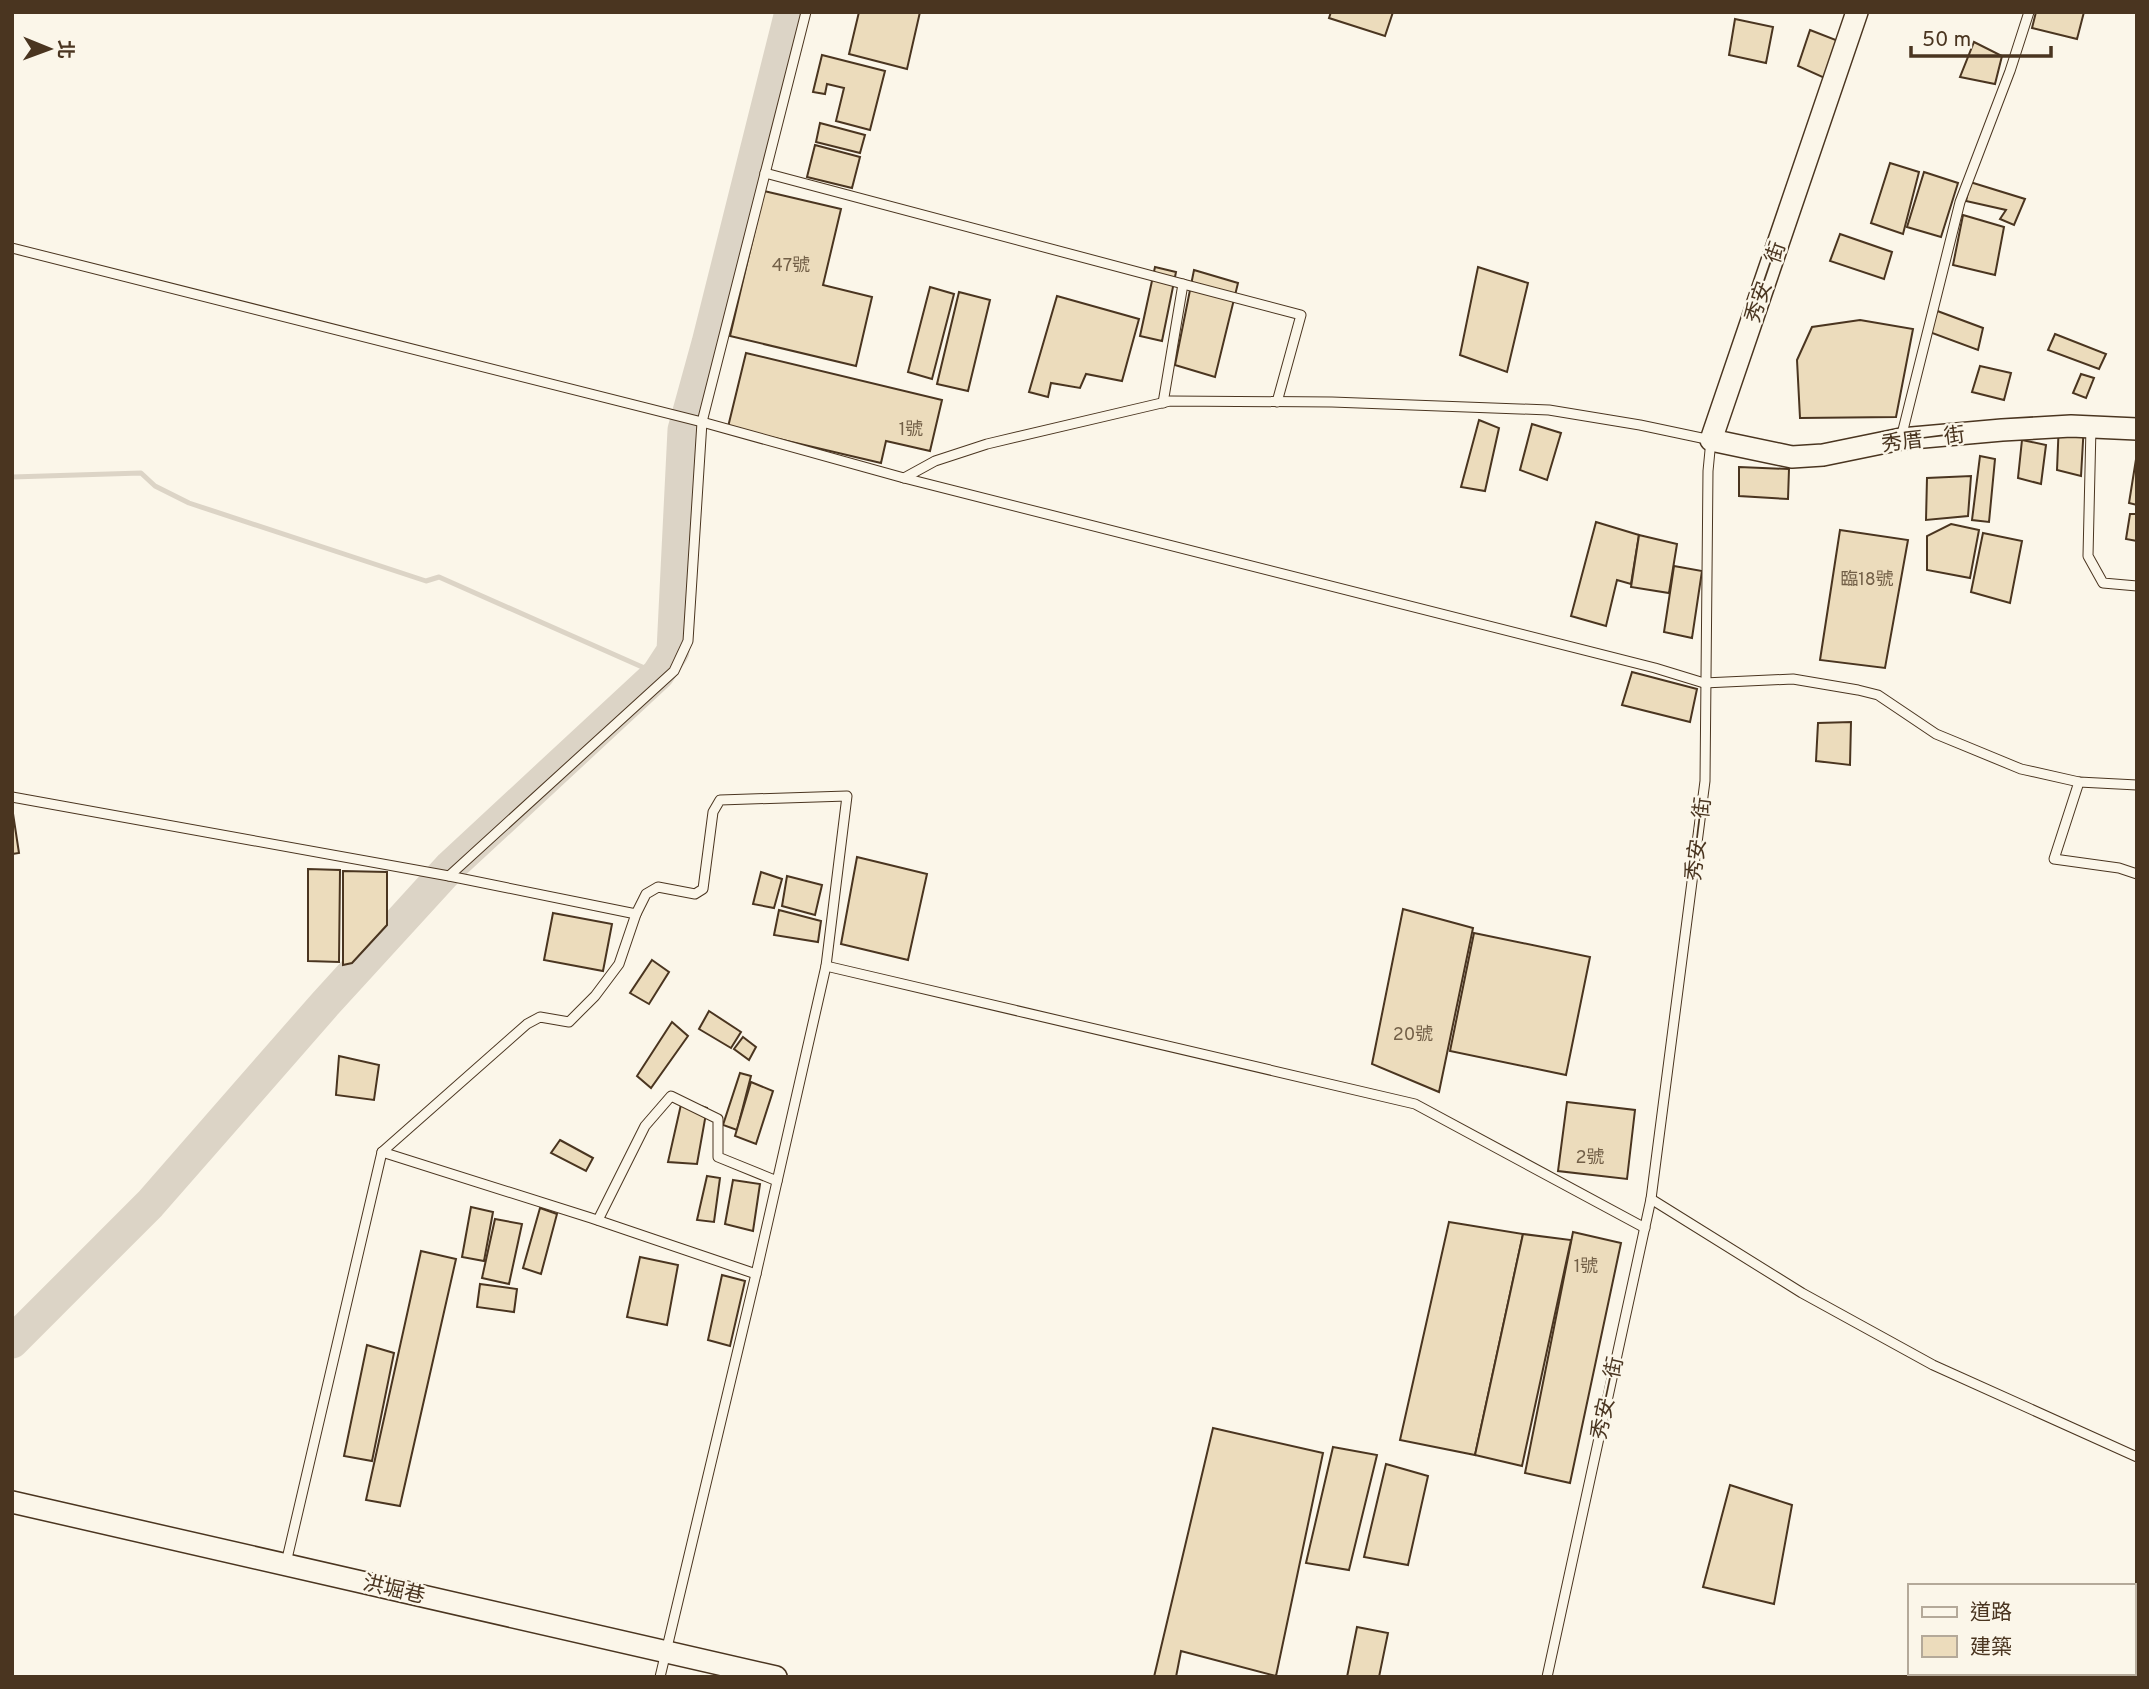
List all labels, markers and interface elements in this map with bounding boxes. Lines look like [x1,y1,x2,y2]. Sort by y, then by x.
north arrow [14,14,84,84]
scale bar [1911,14,2051,58]
text: 50 m [1922,27,1971,54]
text: 北 [52,40,76,59]
street label: 秀安一街 [1740,238,1793,327]
house number: 47號 [772,255,810,278]
house number: 1號 [899,419,923,442]
street label: 秀厝一街 [1880,422,1967,459]
house number: 臨18號 [1840,569,1894,592]
street label: 秀安一街 [1681,796,1718,883]
house number: 20號 [1393,1024,1433,1047]
house number: 2號 [1575,1147,1605,1170]
house number: 1號 [1574,1256,1598,1279]
street label: 秀安一街 [1587,1354,1630,1442]
street label: 洪堀巷 [360,1570,427,1611]
legend [1908,1584,2135,1675]
text: 道路 [1970,1600,2012,1627]
text: 建築 [1970,1635,2012,1662]

